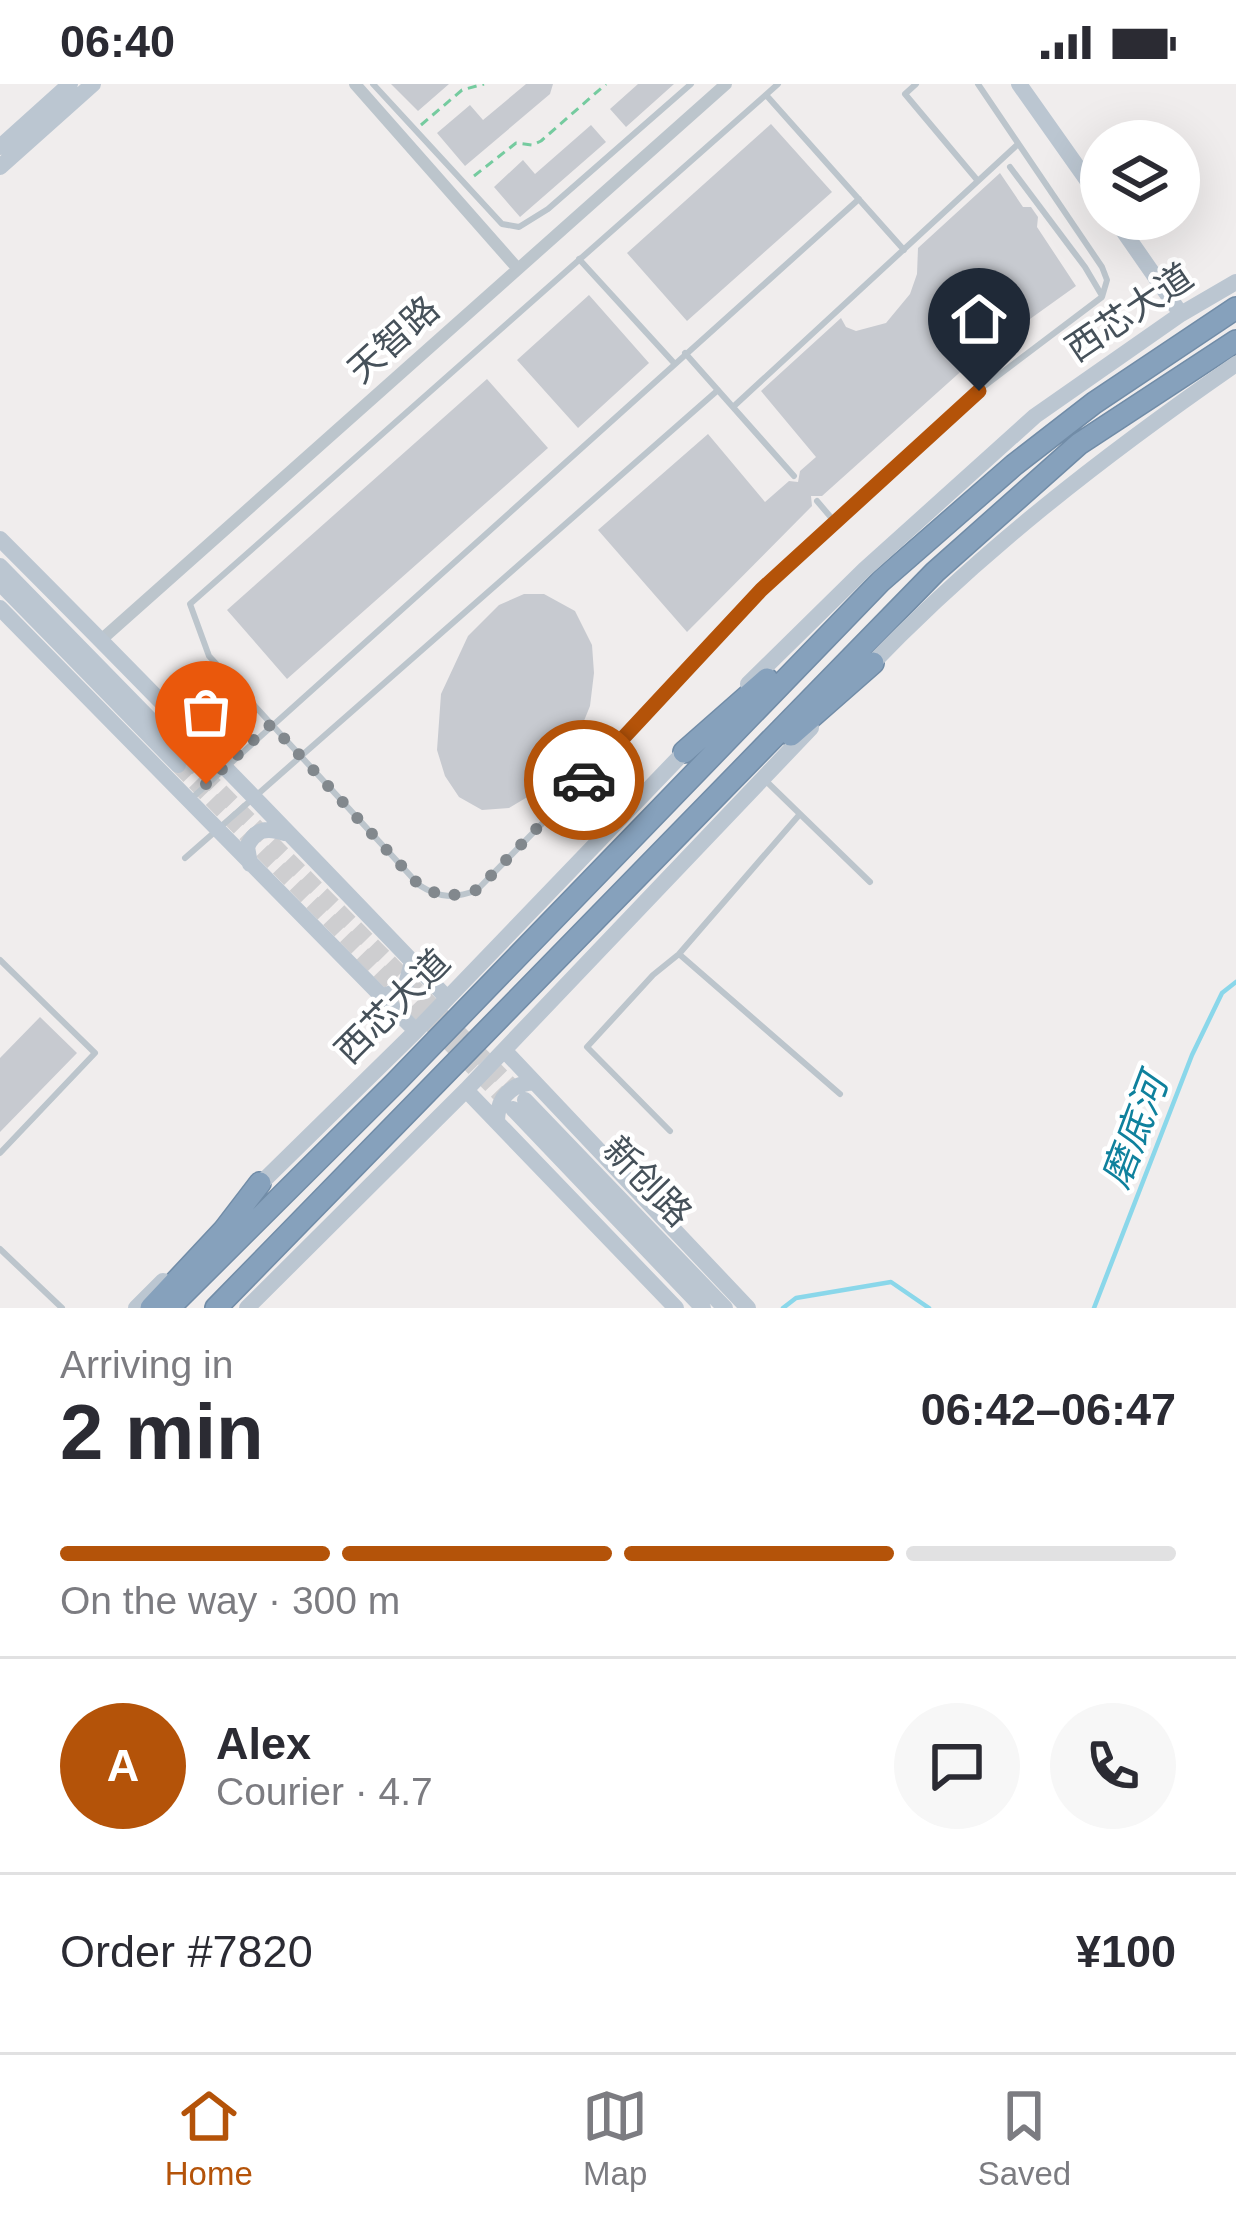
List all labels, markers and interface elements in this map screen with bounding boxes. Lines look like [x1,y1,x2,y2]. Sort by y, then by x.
text: 06:40 [60,16,175,67]
map controls [1080,120,1200,240]
button: layers [1080,120,1200,240]
street label: 西芯大道 [1058,255,1200,370]
pin [928,268,1030,391]
icon: home [946,286,1012,352]
street label: 天智路 [339,288,447,391]
pin [155,661,257,784]
icon: bag [173,679,239,745]
courier [524,720,644,840]
icon: car [551,747,617,813]
street label: 西芯大道 [327,941,458,1072]
water label: 磨底河 [1093,1062,1178,1194]
street label: 新创路 [595,1128,700,1234]
text: Arriving in [60,1343,233,1386]
text: 06:42–06:47 [921,1384,1176,1435]
text: 2 min [60,1388,264,1476]
text: On the way · 300 m [60,1579,400,1622]
button: chat [894,1703,1020,1829]
button: phone [1050,1703,1176,1829]
text: Alex [216,1718,311,1769]
text: A [107,1740,139,1791]
text: Courier · 4.7 [216,1770,433,1813]
text: Order #7820 [60,1926,313,1977]
text: ¥100 [1076,1926,1176,1977]
tab: Home [165,2083,253,2193]
tab: Map [582,2083,648,2193]
tab: Saved [978,2083,1071,2193]

